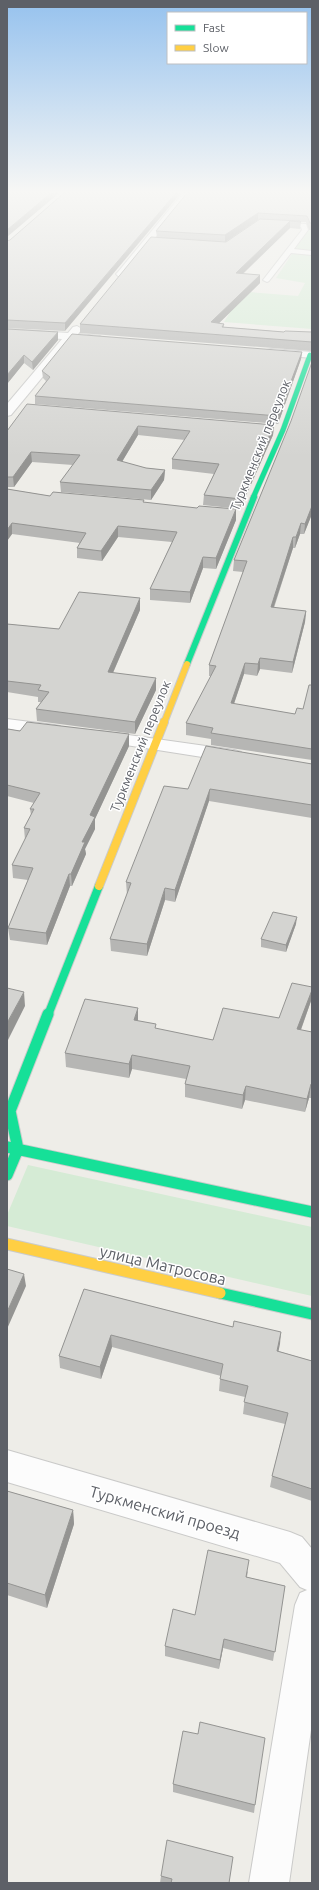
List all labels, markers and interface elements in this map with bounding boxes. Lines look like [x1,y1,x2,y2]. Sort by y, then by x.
legend [167,12,307,64]
text: Fast [203,21,225,34]
text: Slow [203,41,229,54]
street label: Туркменский переулок [227,377,293,513]
street label: Туркменский переулок [107,678,173,814]
street label: улица Матросова [98,1242,228,1288]
street label: Туркменский проезд [88,1482,242,1542]

